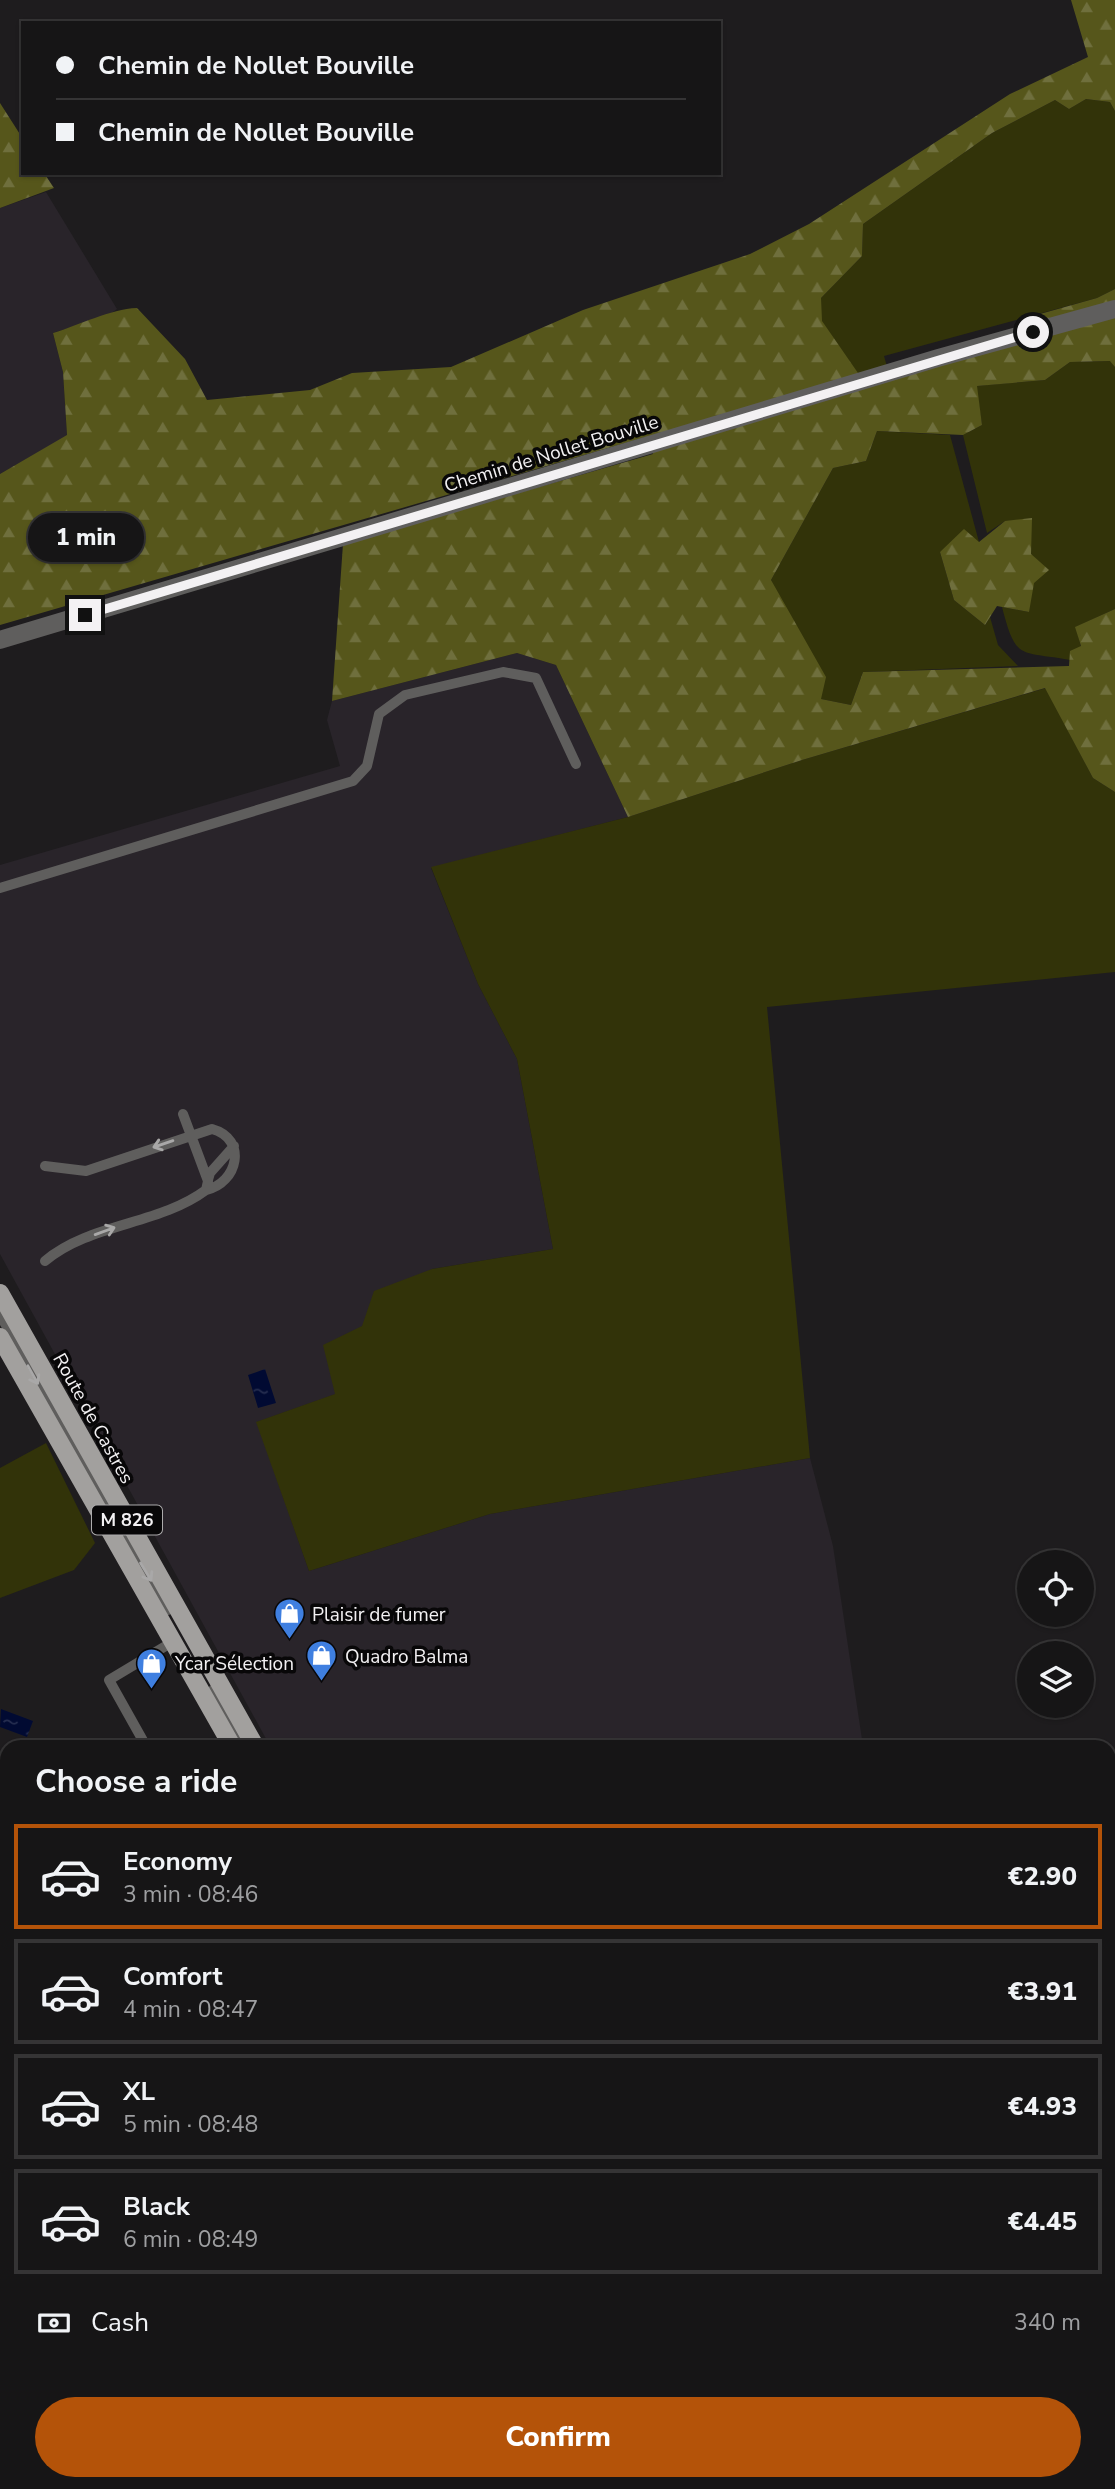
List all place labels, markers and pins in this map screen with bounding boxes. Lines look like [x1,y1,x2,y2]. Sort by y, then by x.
shop icon: Plaisir de fumer [272,1597,306,1641]
place label: Plaisir de fumer [312,1602,446,1628]
shop icon: Quadro Balma [305,1639,339,1683]
place label: Quadro Balma [345,1644,468,1670]
shop icon: Ycar Sélection [135,1646,169,1690]
place label: Ycar Sélection [174,1651,294,1677]

